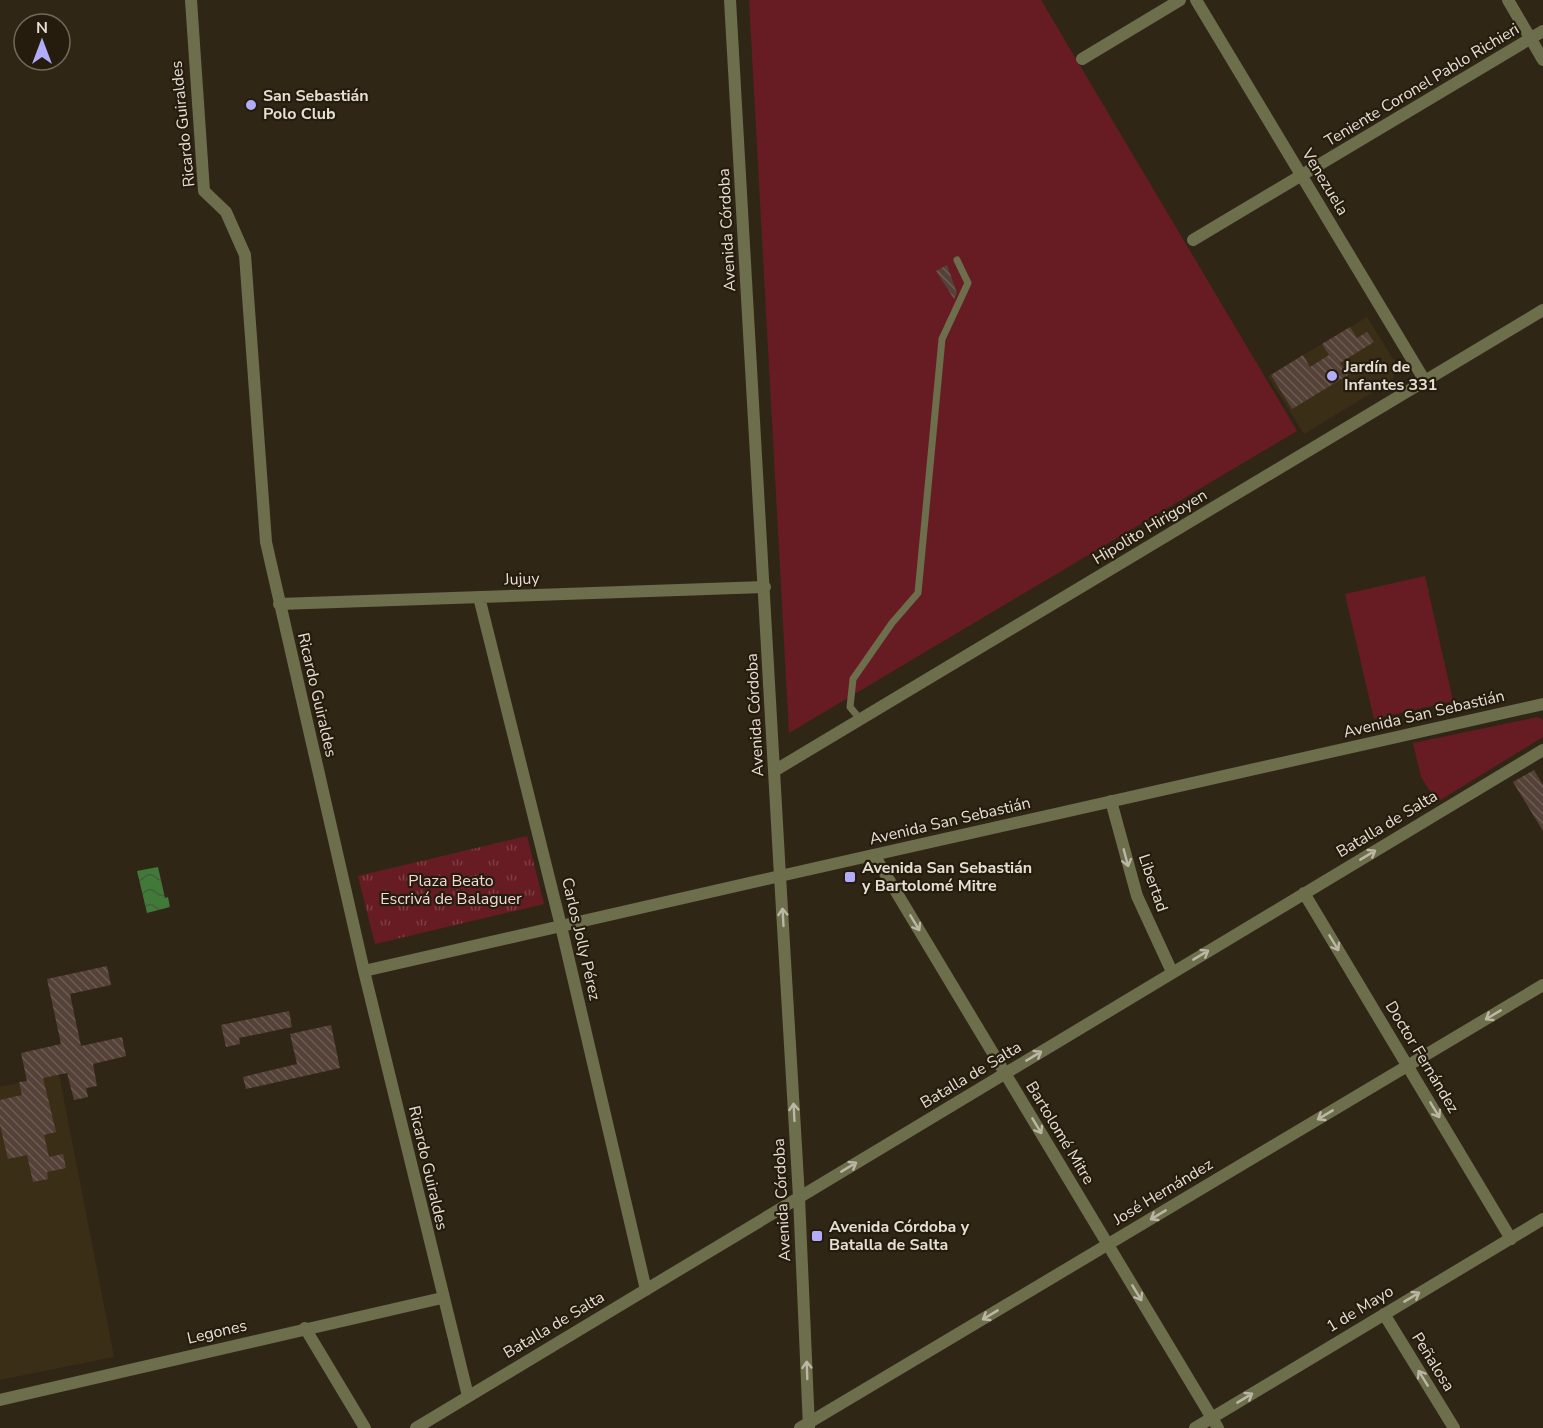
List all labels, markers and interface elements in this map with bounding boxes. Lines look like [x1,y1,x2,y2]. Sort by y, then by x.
north arrow [12,12,72,72]
text: N [36,17,48,39]
street label: Teniente Coronel Pablo Richieri [1321,18,1523,152]
street label: Ricardo Guiraldes [165,60,201,188]
place label: San Sebastián Polo Club [263,85,369,125]
marker: San Sebastián Polo Club [244,98,258,112]
street label: Venezuela [1296,144,1354,220]
street label: Avenida Córdoba [713,168,741,292]
place label: Jardín de Infantes 331 [1343,356,1437,396]
marker: Jardín de Infantes 331 [1325,369,1339,383]
street label: Hipolito Hirigoyen [1088,484,1212,570]
street label: Jujuy [503,567,541,591]
street label: Ricardo Guiraldes [292,631,342,759]
street label: Avenida Córdoba [741,653,769,777]
street label: Avenida San Sebastián [1341,685,1507,743]
street label: Batalla de Salta [1332,785,1442,863]
street label: Avenida San Sebastián [867,792,1033,850]
one-way arrow [1121,848,1133,867]
one-way arrow [1359,848,1376,860]
street label: Libertad [1133,851,1173,915]
place label: Avenida San Sebastián y Bartolomé Mitre [861,857,1032,897]
park label: Plaza Beato Escrivá de Balaguer [380,870,522,910]
marker: Avenida San Sebastián y Bartolomé Mitre [843,870,857,884]
street label: Carlos Jolly Pérez [556,875,606,1003]
one-way arrow [777,908,788,928]
one-way arrow [909,914,921,931]
one-way arrow [1329,934,1341,951]
one-way arrow [1192,949,1209,961]
street label: Doctor Fernández [1380,997,1464,1117]
one-way arrow [1485,1009,1502,1021]
street label: Batalla de Salta [916,1036,1026,1114]
one-way arrow [1025,1049,1042,1061]
street label: Bartolomé Mitre [1020,1077,1100,1189]
one-way arrow [1429,1101,1441,1118]
one-way arrow [789,1102,800,1122]
street label: Ricardo Guiraldes [403,1104,453,1232]
one-way arrow [1317,1109,1334,1121]
one-way arrow [1031,1117,1043,1134]
street label: Avenida Córdoba [768,1138,796,1262]
street label: José Hernández [1108,1154,1217,1231]
one-way arrow [840,1161,857,1173]
one-way arrow [1150,1209,1167,1221]
place label: Avenida Córdoba y Batalla de Salta [829,1216,970,1256]
marker: Avenida Córdoba y Batalla de Salta [810,1229,824,1243]
street label: 1 de Mayo [1322,1280,1398,1338]
one-way arrow [1131,1284,1143,1301]
street label: Batalla de Salta [499,1286,609,1364]
one-way arrow [1403,1291,1420,1303]
one-way arrow [982,1309,999,1321]
street label: Legones [185,1314,249,1350]
street label: Peñalosa [1406,1328,1460,1396]
one-way arrow [801,1360,812,1380]
one-way arrow [1417,1370,1429,1387]
one-way arrow [1236,1391,1253,1403]

